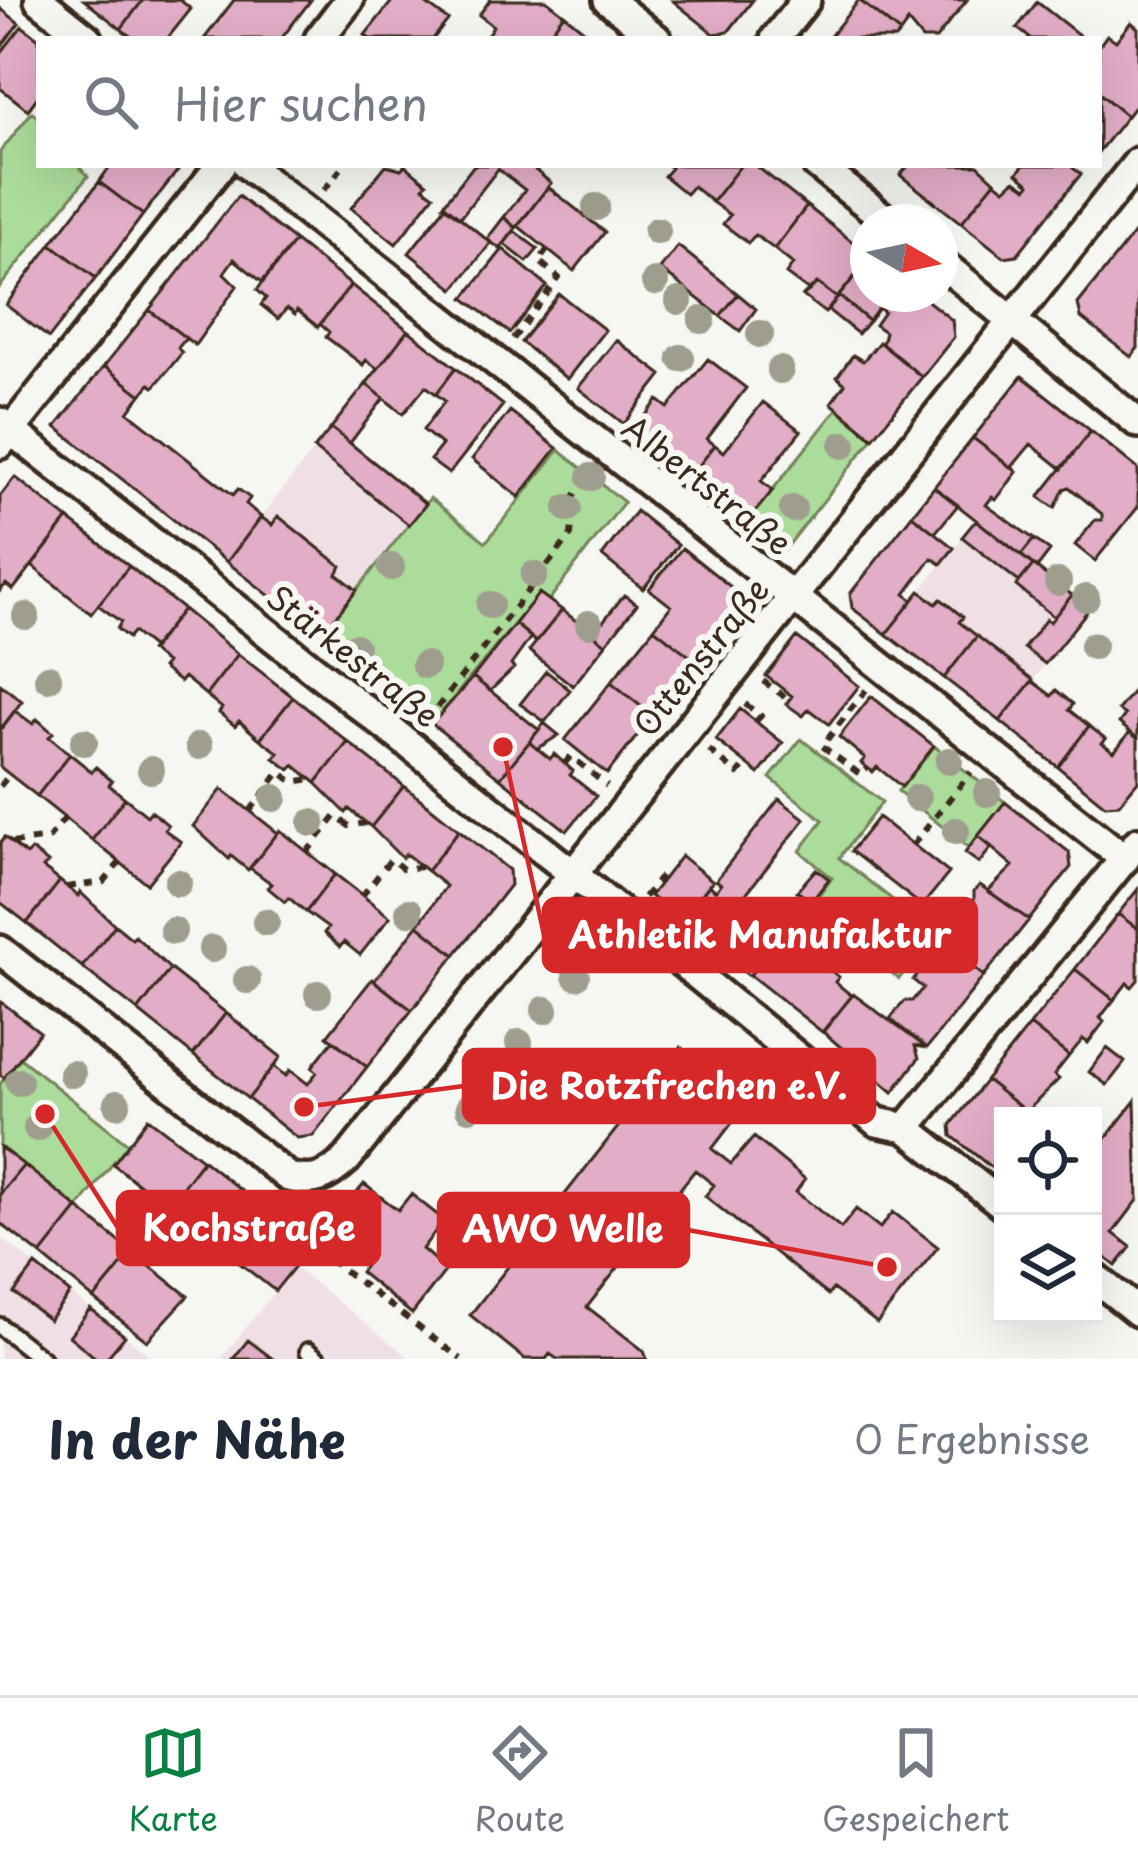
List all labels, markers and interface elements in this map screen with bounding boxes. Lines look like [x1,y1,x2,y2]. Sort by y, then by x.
search box [36,36,1102,168]
text: Hier suchen [174,68,428,136]
icon: search [78,69,144,135]
north arrow [850,204,958,312]
street label: Albertstraße [612,402,804,566]
street label: Ottenstraße [620,566,780,746]
street label: Stärkestraße [257,571,451,739]
callout: Athletik Manufaktur [544,899,976,971]
text: Athletik Manufaktur [567,906,952,960]
callout: Die Rotzfrechen e.V. [464,1050,874,1122]
text: Die Rotzfrechen e.V. [491,1057,847,1111]
map controls [994,1107,1102,1323]
button: locate [994,1107,1102,1215]
callout: Kochstraße [118,1192,379,1264]
callout: AWO Welle [439,1194,688,1266]
text: Kochstraße [142,1199,356,1253]
text: AWO Welle [462,1200,664,1254]
button: layers [994,1215,1102,1323]
text: In der Nähe [48,1399,345,1476]
text: 0 Ergebnisse [854,1408,1090,1467]
tab: Karte [128,1720,218,1842]
tab: Route [475,1720,565,1842]
tab: Gespeichert [822,1720,1010,1842]

